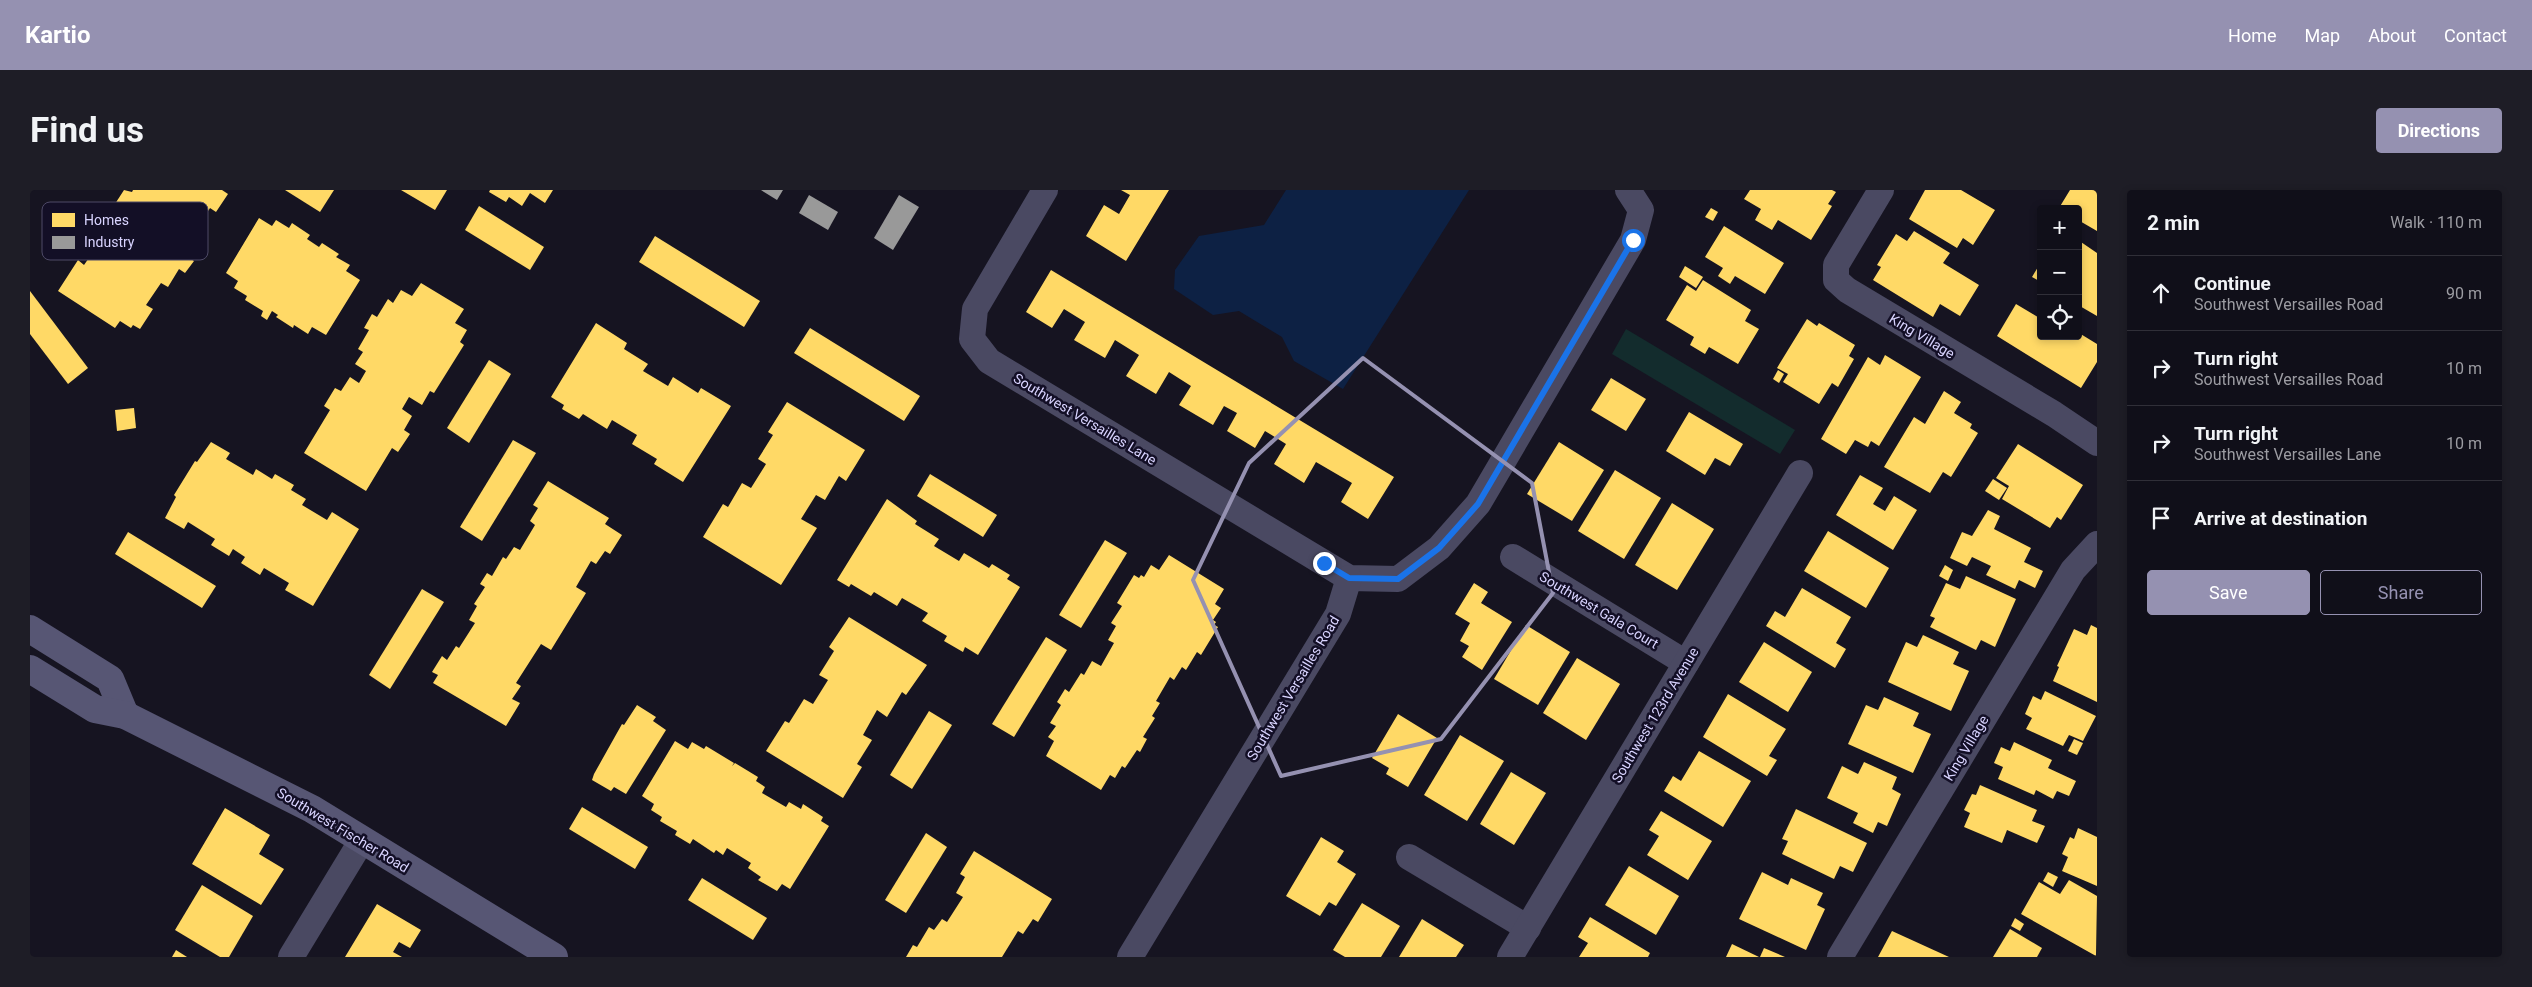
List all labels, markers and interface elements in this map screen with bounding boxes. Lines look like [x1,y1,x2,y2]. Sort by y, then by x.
text: Kartio [25,21,91,49]
text: Home [2228,25,2277,46]
text: Map [2305,25,2340,46]
text: About [2368,25,2416,46]
text: Contact [2444,25,2507,46]
button: Directions [2376,108,2502,153]
text: Find us [30,110,144,151]
legend [42,202,208,260]
map controls [2037,205,2082,340]
button: + [2037,205,2082,250]
text: 2 min [2147,211,2200,235]
text: Homes [84,212,129,228]
text: Walk · 110 m [2390,213,2482,232]
route start [1622,229,1645,252]
text: Industry [84,234,135,250]
button: − [2037,250,2082,295]
text: Continue [2194,272,2271,295]
icon: ahead [2147,279,2175,307]
text: 90 m [2446,284,2482,303]
button: locate [2037,295,2082,340]
text: Southwest Versailles Road [2194,295,2383,314]
street label: King Village [1886,310,1958,362]
text: Turn right [2194,347,2278,370]
icon: right [2147,354,2175,382]
text: 10 m [2446,359,2482,378]
street label: Southwest Versailles Lane [1011,370,1159,468]
text: Southwest Versailles Road [2194,370,2383,389]
text: Turn right [2194,422,2278,445]
icon: right [2147,429,2175,457]
text: 10 m [2446,434,2482,453]
text: Southwest Versailles Lane [2194,445,2381,464]
icon: arrive [2147,504,2175,532]
text: Arrive at destination [2194,507,2367,530]
route end [1313,552,1336,575]
street label: Southwest Gala Court [1537,568,1662,652]
button: Save [2147,570,2310,615]
button: Share [2320,570,2482,615]
street label: Southwest Versailles Road [1243,613,1343,763]
street label: Southwest 123rd Avenue [1608,644,1702,786]
street label: King Village [1940,712,1992,784]
street label: Southwest Fischer Road [274,784,412,876]

